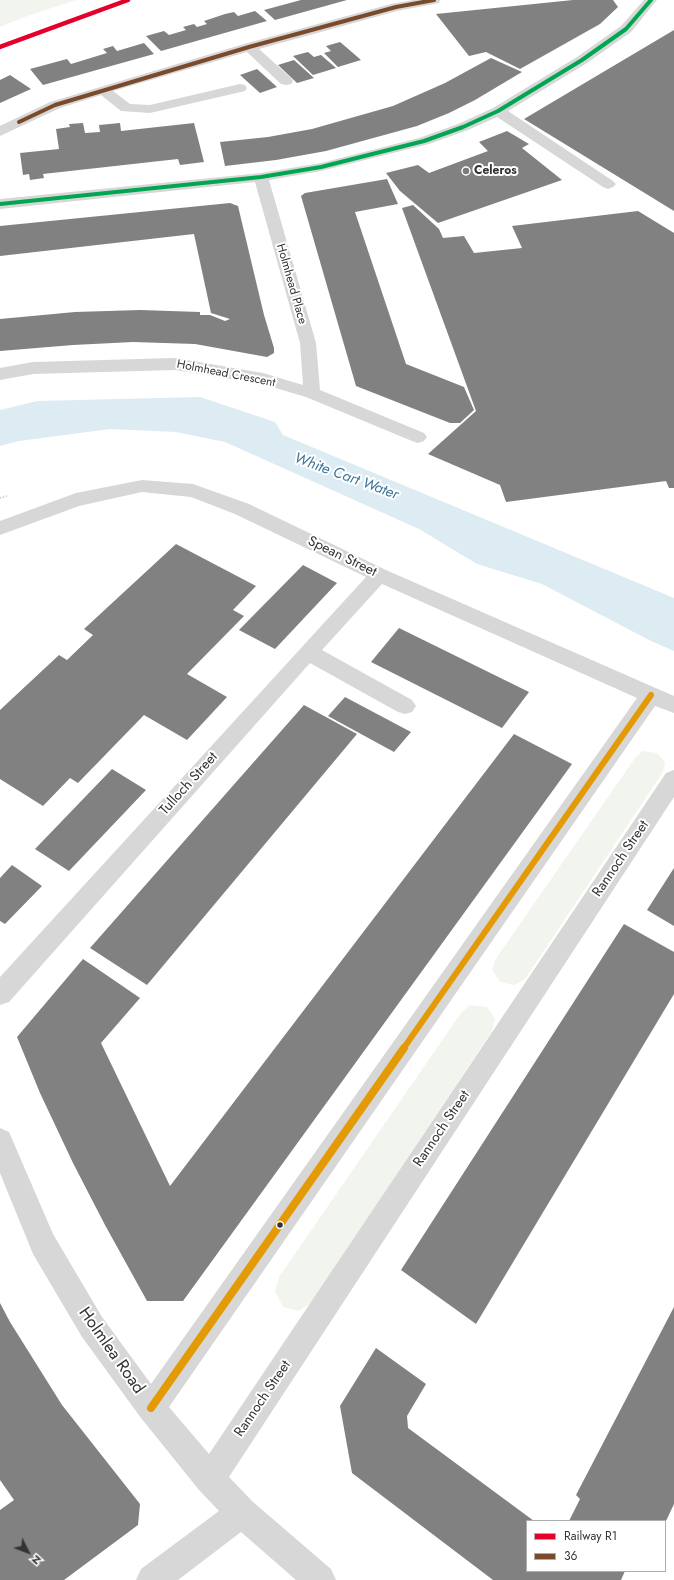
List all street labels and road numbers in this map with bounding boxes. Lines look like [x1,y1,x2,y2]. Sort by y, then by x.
street label: Holmhead Place [273,242,309,326]
street label: Holmhead Crescent [175,357,277,391]
street label: Spean Street [305,533,379,581]
street label: Tulloch Street [157,749,221,819]
street label: Rannoch Street [589,818,653,900]
street label: Rannoch Street [410,1088,474,1170]
street label: Holmlea Road [74,1304,148,1398]
street label: Rannoch Street [231,1358,295,1440]

